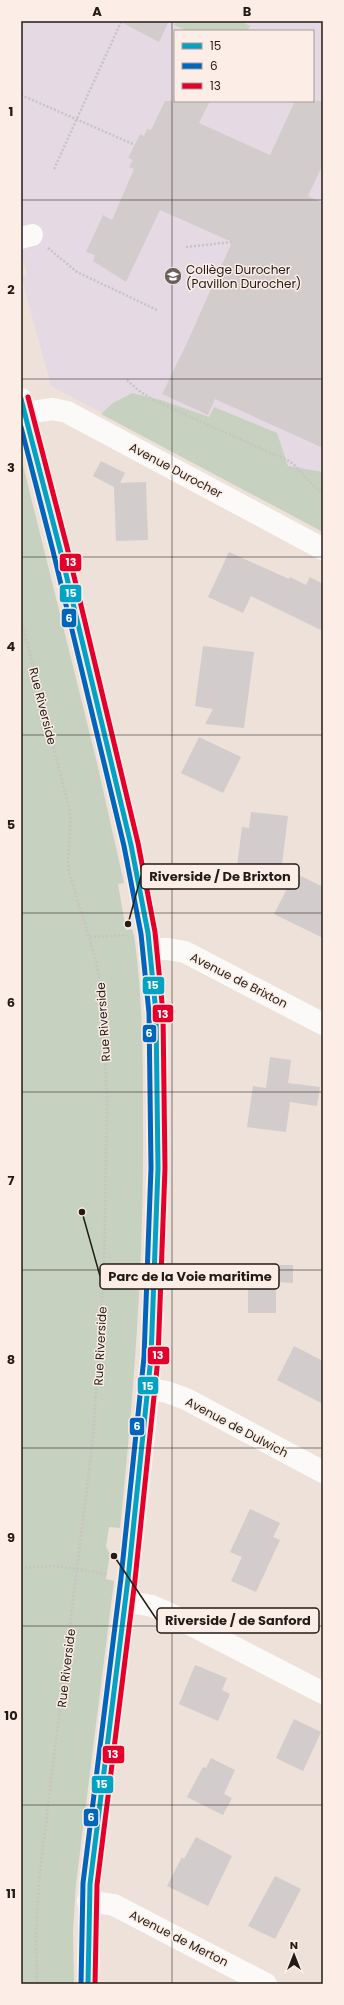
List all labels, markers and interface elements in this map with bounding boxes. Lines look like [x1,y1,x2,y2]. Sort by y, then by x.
text: A [92,2,102,21]
text: B [243,2,252,21]
legend [174,30,314,102]
text: 15 [210,37,221,54]
text: 6 [210,57,218,74]
text: 13 [210,77,221,94]
text: 1 [9,102,13,121]
place label: Collège Durocher (Pavillon Durocher) [186,261,301,292]
school or university icon: Collège Durocher (Pavillon Durocher) [163,266,183,286]
text: 2 [7,280,15,299]
street label: Avenue Durocher [126,438,226,502]
text: 3 [7,458,15,477]
line badge: 13 [59,553,82,572]
text: 13 [66,554,77,570]
line badge: 15 [59,584,82,603]
text: 15 [65,585,77,601]
line badge: 6 [61,608,77,628]
text: 6 [65,610,73,626]
text: 4 [7,637,16,656]
street label: Rue Riverside [25,665,61,747]
text: 5 [7,815,15,834]
callout: Riverside / De Brixton [141,864,299,889]
text: Riverside / De Brixton [149,867,291,886]
street label: Avenue de Brixton [187,948,291,1012]
line badge: 15 [142,976,165,995]
text: 15 [147,977,159,993]
street label: Rue Riverside [92,982,114,1062]
text: 6 [7,993,15,1012]
line badge: 13 [152,1004,174,1023]
text: 13 [158,1006,169,1022]
line badge: 6 [142,1024,157,1043]
text: 6 [145,1025,153,1041]
text: 7 [8,1171,15,1190]
callout: Parc de la Voie maritime [100,1264,279,1289]
text: Parc de la Voie maritime [108,1267,272,1286]
street label: Rue Riverside [89,1306,111,1386]
line badge: 13 [147,1346,170,1365]
text: 13 [153,1347,164,1363]
text: 8 [7,1350,15,1369]
line badge: 15 [137,1376,159,1395]
text: 15 [142,1378,154,1394]
street label: Avenue de Dulwich [183,1393,291,1461]
line badge: 6 [129,1417,145,1436]
text: 6 [133,1418,141,1434]
text: 9 [7,1528,15,1547]
callout: Riverside / de Sanford [157,1608,319,1633]
text: Riverside / de Sanford [165,1611,311,1630]
street label: Rue Riverside [53,1628,79,1708]
text: 10 [4,1706,18,1725]
line badge: 13 [102,1745,125,1764]
text: 13 [108,1746,119,1762]
line badge: 15 [91,1775,114,1794]
text: 15 [96,1776,108,1792]
line badge: 6 [83,1808,99,1827]
text: 6 [87,1809,95,1825]
text: 11 [6,1884,16,1903]
street label: Avenue de Merton [127,1906,231,1970]
north arrow [274,1935,314,1975]
text: N [290,1937,298,1953]

